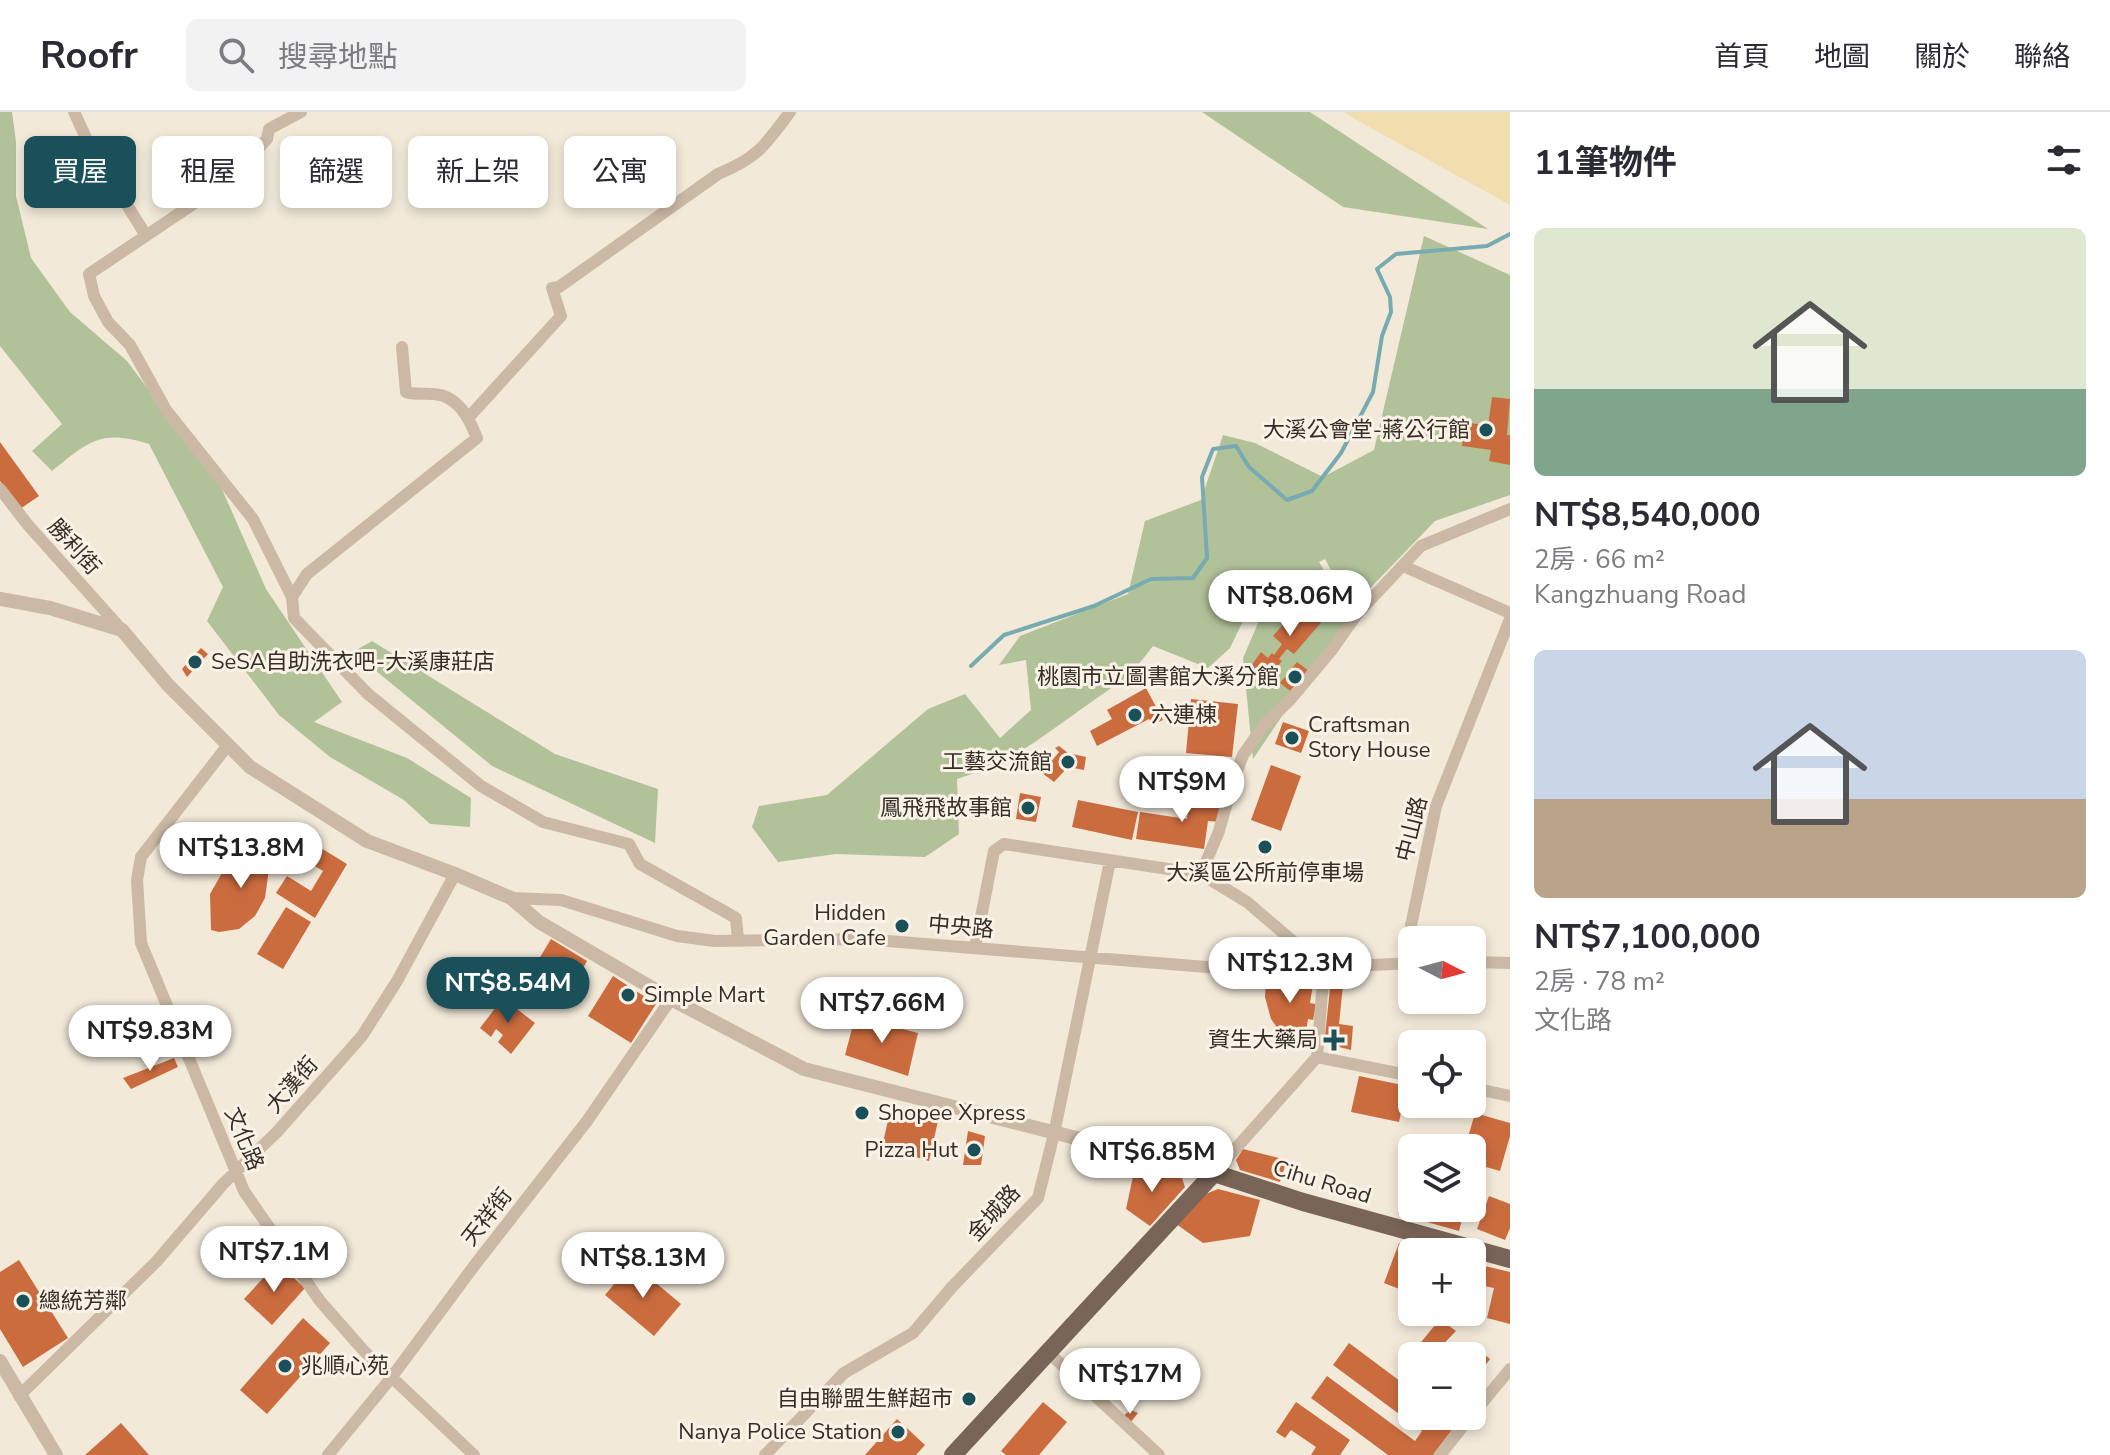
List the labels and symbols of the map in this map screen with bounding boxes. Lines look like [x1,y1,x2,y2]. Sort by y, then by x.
place label: 大溪公會堂-蔣公行館 [1263,415,1470,445]
marker: 大溪公會堂-蔣公行館 [1477,421,1495,439]
street label: 勝利街 [41,512,107,582]
pin: NT$8.06M [1207,570,1373,638]
place label: SeSA自助洗衣吧-大溪康莊店 [211,647,495,677]
marker: SeSA自助洗衣吧-大溪康莊店 [186,653,204,671]
place label: 桃園市立圖書館大溪分館 [1037,662,1279,692]
marker: 桃園市立圖書館大溪分館 [1286,668,1304,686]
place label: 六連棟 [1151,700,1217,730]
marker: 六連棟 [1126,706,1144,724]
place label: Craftsman Story House [1308,710,1430,765]
marker: Craftsman Story House [1283,729,1301,747]
place label: 工藝交流館 [942,747,1052,777]
marker: 工藝交流館 [1059,753,1077,771]
pin: NT$9M [1126,756,1238,824]
place label: 鳳飛飛故事館 [880,793,1012,823]
street label: 中山路 [1389,793,1435,865]
marker: 鳳飛飛故事館 [1019,799,1037,817]
pin: NT$13.8M [158,822,324,890]
marker: 大溪區公所前停車場 [1256,838,1274,856]
place label: 大溪區公所前停車場 [1166,858,1364,888]
place label: Hidden Garden Cafe [763,898,886,953]
street label: 中央路 [927,909,995,945]
marker: Hidden Garden Cafe [893,917,911,935]
north arrow [1398,926,1486,1014]
pin: NT$12.3M [1207,937,1373,1005]
pin: NT$8.54M [425,957,591,1025]
pin: NT$7.66M [799,977,965,1045]
place label: Simple Mart [644,980,765,1010]
marker: Simple Mart [619,986,637,1004]
pin: NT$9.83M [67,1005,233,1073]
place label: 資生大藥局 [1208,1025,1318,1055]
marker: 資生大藥局 [1325,1031,1343,1049]
street label: 大漢街 [259,1050,325,1120]
place label: Shopee Xpress [878,1098,1026,1128]
street label: 文化路 [217,1103,271,1175]
marker: Shopee Xpress [853,1104,871,1122]
pin: NT$6.85M [1069,1126,1235,1194]
place label: Pizza Hut [865,1135,958,1165]
marker: Pizza Hut [965,1141,983,1159]
street label: Cihu Road [1269,1153,1375,1211]
street label: 金城路 [961,1178,1027,1248]
street label: 天祥街 [455,1182,519,1252]
pin: NT$7.1M [200,1226,348,1294]
pin: NT$8.13M [560,1232,726,1300]
place label: 總統芳鄰 [39,1286,127,1316]
marker: 總統芳鄰 [14,1292,32,1310]
pin: NT$17M [1065,1348,1195,1416]
place label: 兆順心苑 [301,1351,389,1381]
marker: 兆順心苑 [276,1357,294,1375]
place label: 自由聯盟生鮮超市 [777,1384,953,1414]
marker: 自由聯盟生鮮超市 [960,1390,978,1408]
place label: Nanya Police Station [678,1417,882,1447]
marker: Nanya Police Station [889,1423,907,1441]

